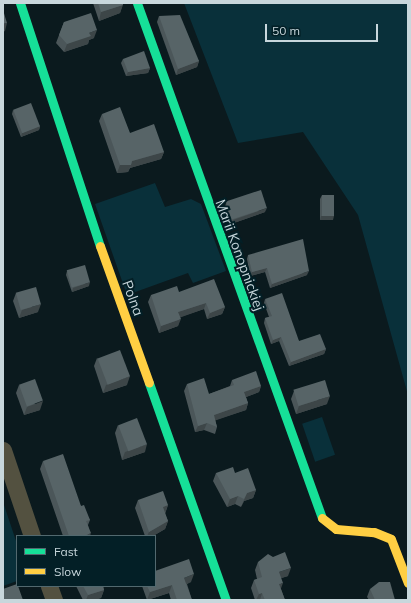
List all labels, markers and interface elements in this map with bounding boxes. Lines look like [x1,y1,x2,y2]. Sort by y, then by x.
scale bar [267,16,380,42]
text: 50 m [272,23,300,38]
street label: Marii Konopnickiej [212,197,268,313]
street label: Polna [119,278,147,318]
legend [16,535,156,587]
text: Fast [54,544,78,559]
text: Slow [54,564,82,579]

